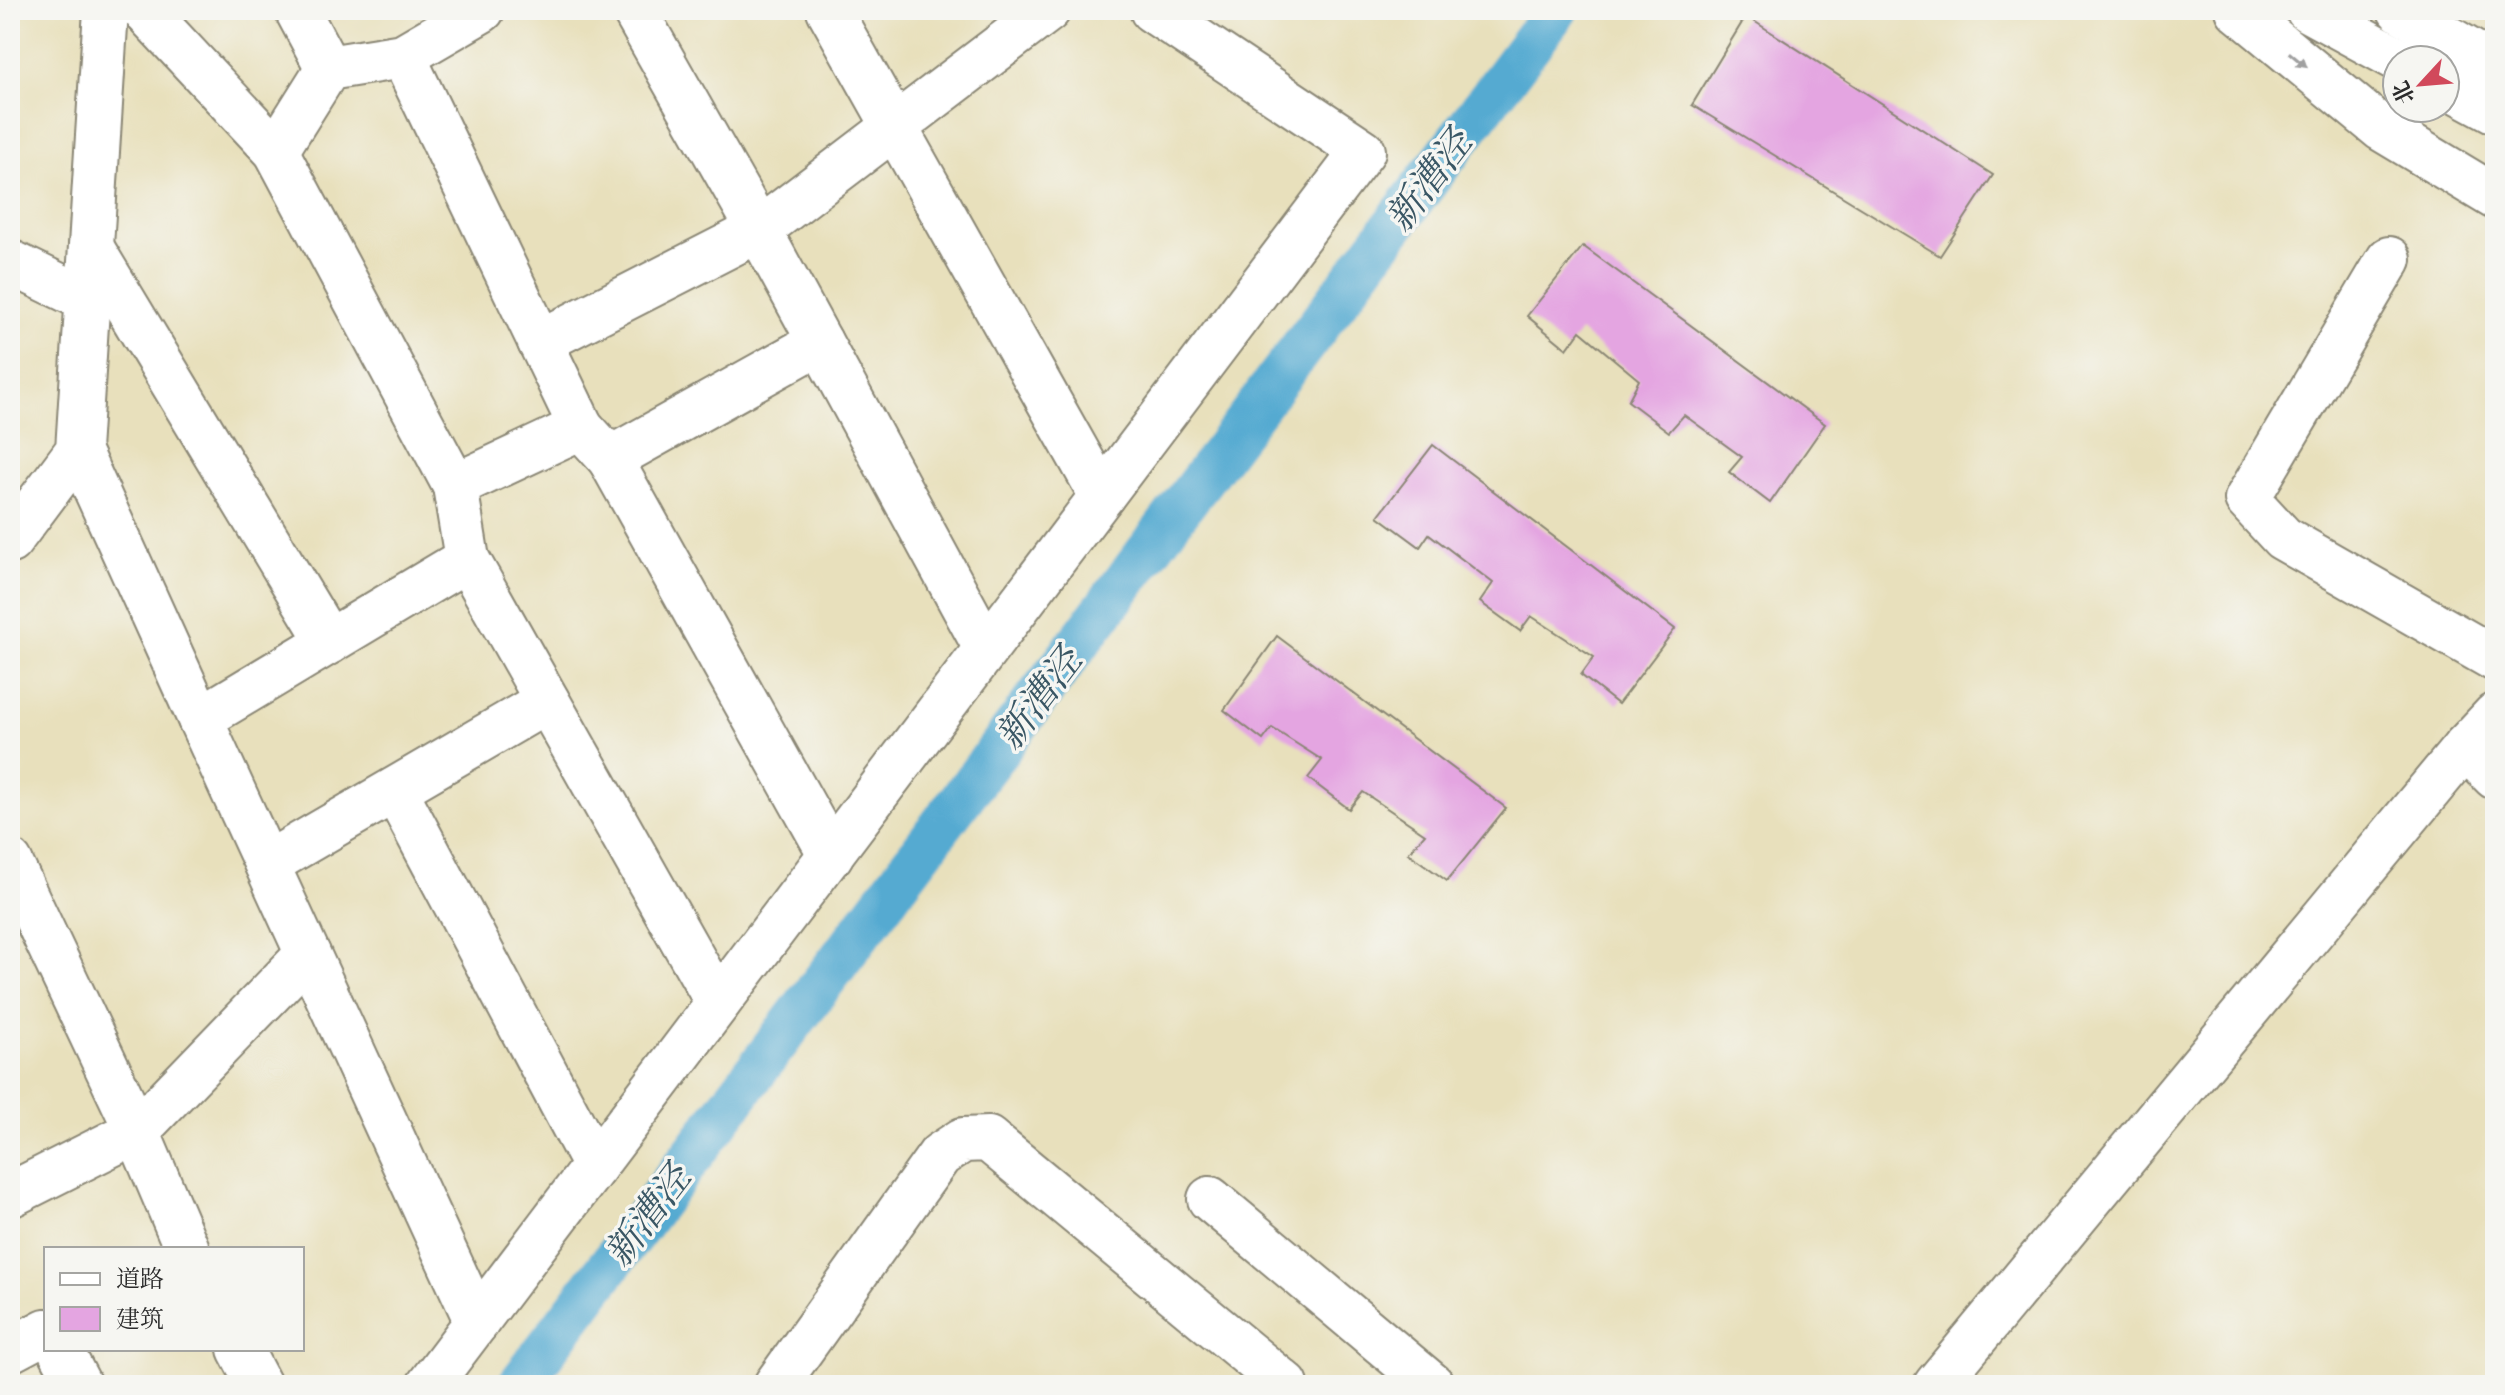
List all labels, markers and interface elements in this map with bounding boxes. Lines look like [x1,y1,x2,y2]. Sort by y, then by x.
north arrow [2381,44,2461,124]
one-way arrow [2288,51,2308,68]
text: 北 [2386,76,2421,109]
water label: 新漕泾 [1374,117,1484,240]
water label: 新漕泾 [984,635,1094,758]
water label: 新漕泾 [593,1152,703,1275]
legend [44,1247,304,1351]
text: 道路 [116,1263,164,1294]
text: 建筑 [116,1303,164,1334]

